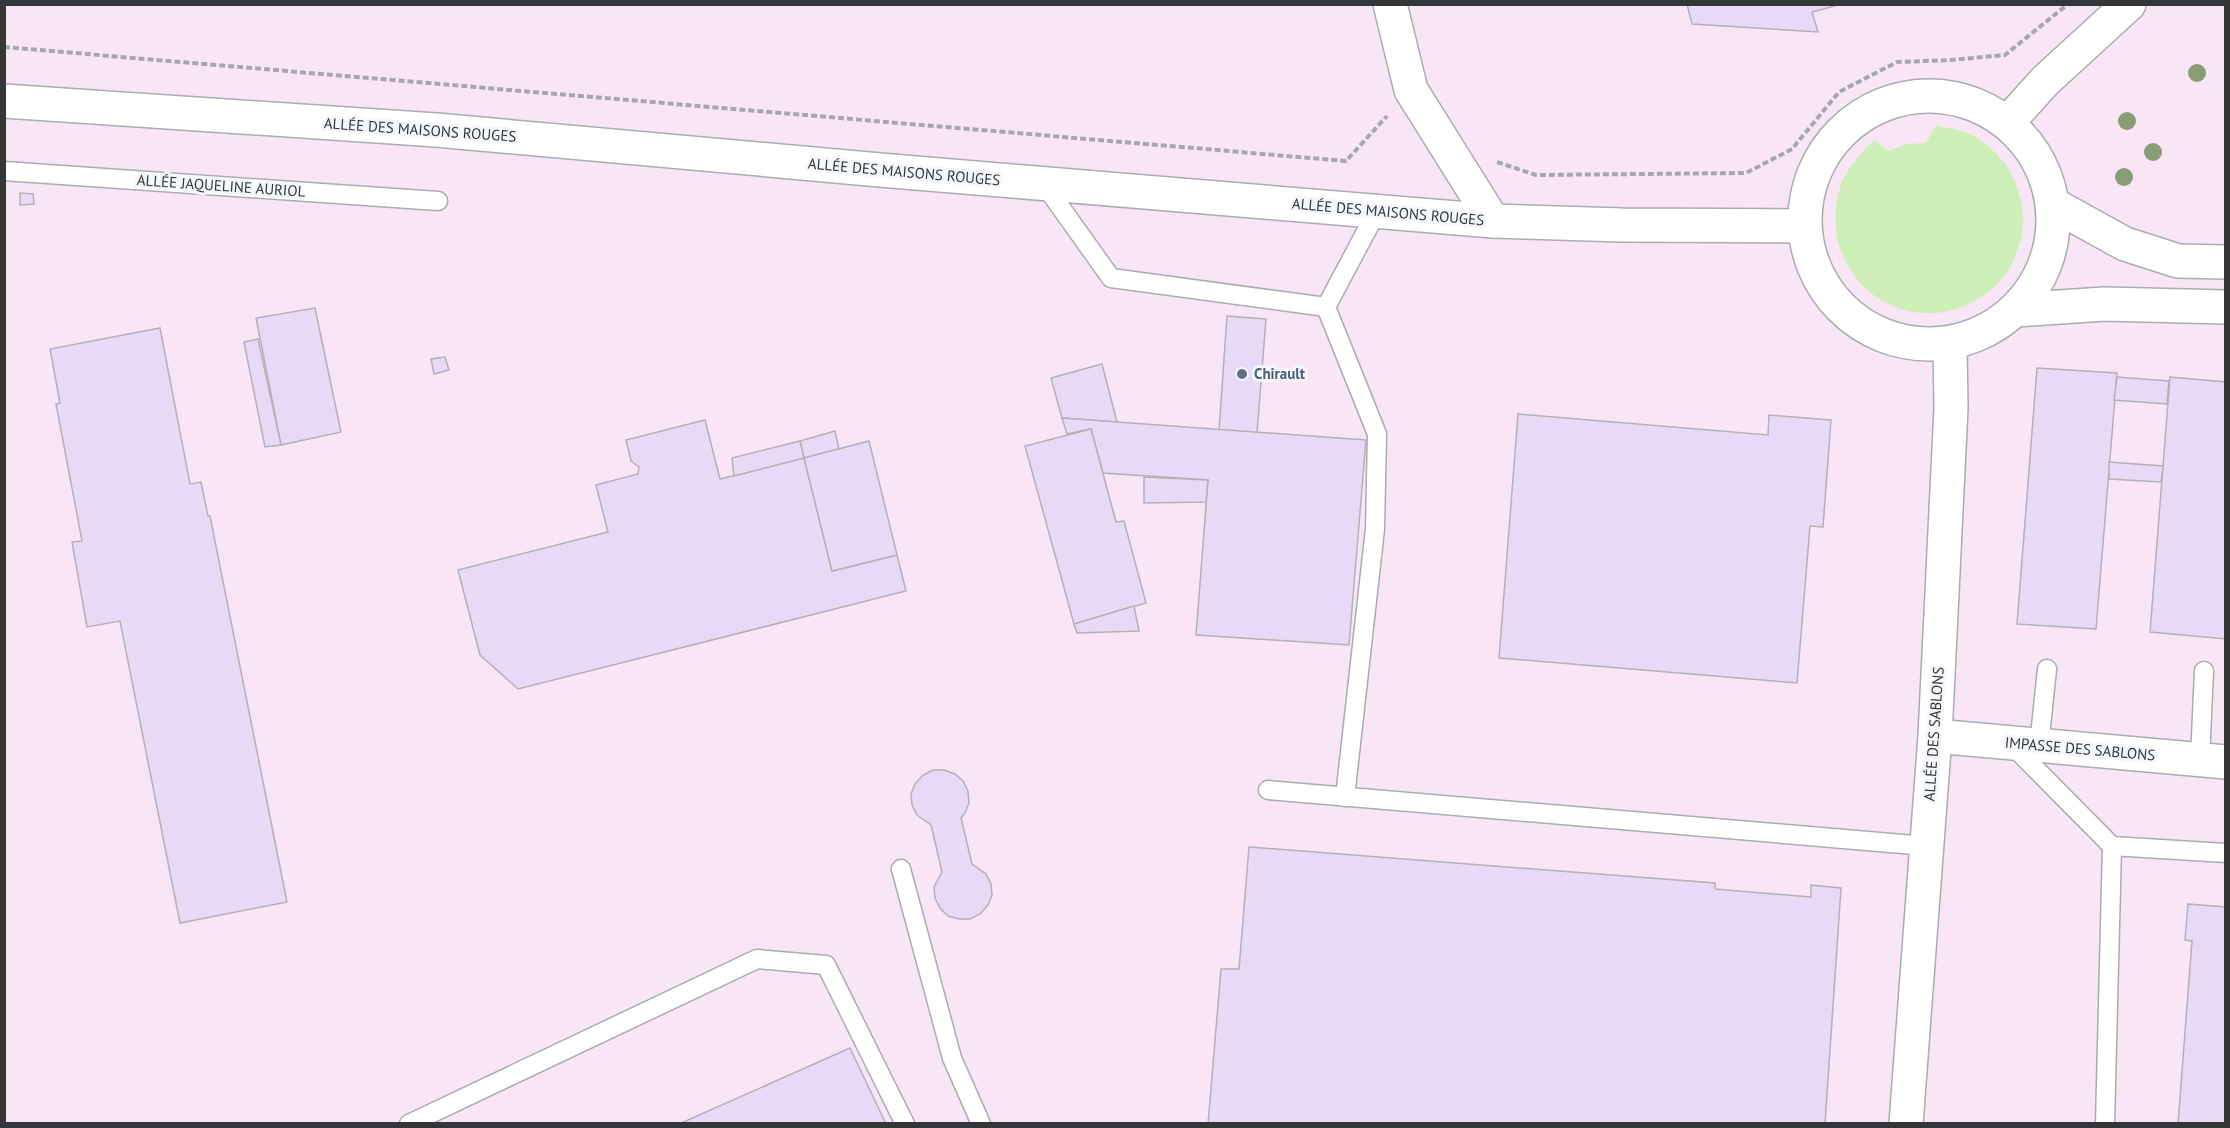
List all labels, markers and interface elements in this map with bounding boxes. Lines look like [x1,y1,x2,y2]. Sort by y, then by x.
street label: ALLÉE DES MAISONS ROUGES [323,113,517,146]
street label: ALLÉE DES MAISONS ROUGES [807,154,1001,189]
street label: ALLÉE JAQUELINE AURIOL [136,170,306,201]
street label: ALLÉE DES MAISONS ROUGES [1291,194,1485,229]
place label: Chirault [1254,364,1306,383]
marker: Chirault [1235,367,1249,381]
street label: ALLÉE DES SABLONS [1919,666,1948,802]
street label: IMPASSE DES SABLONS [2004,732,2156,765]

